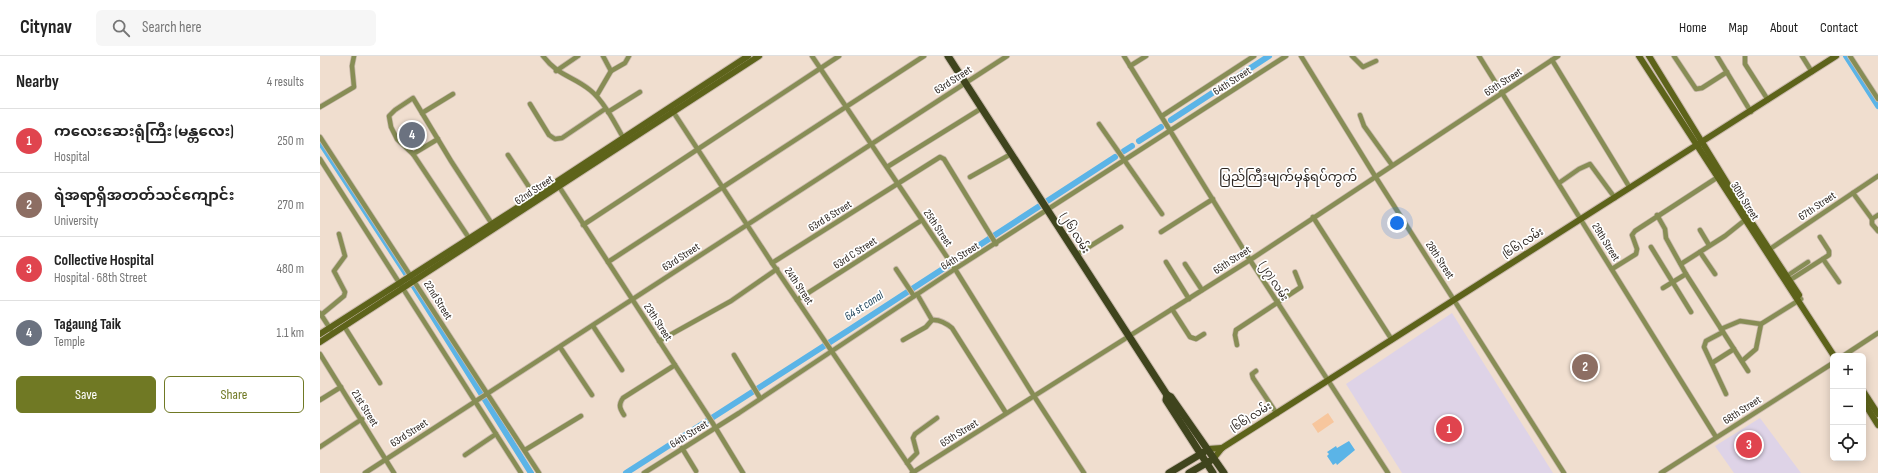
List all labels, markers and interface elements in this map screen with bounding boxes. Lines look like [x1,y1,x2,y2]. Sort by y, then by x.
search box [96,10,376,46]
text: Citynav [20,16,72,39]
icon: search [110,17,132,39]
text: Search here [142,18,202,37]
text: Home [1679,19,1707,36]
text: Map [1729,19,1748,36]
text: About [1770,19,1798,36]
text: Contact [1820,19,1858,36]
street label: 63rd Street [932,63,975,97]
street label: 64th Street [1211,64,1254,98]
street label: 65th Street [1482,65,1525,99]
text: Nearby [16,72,59,92]
text: 4 results [267,74,304,90]
pin: 4 [399,120,425,150]
text: ကလေးဆေးရုံကြီး (မန္တလေး) [54,122,234,141]
text: 1 [26,133,32,149]
text: 250 m [277,133,304,149]
text: Hospital [54,149,90,165]
district label: ပြည်ကြီးမျက်မှန်ရပ်ကွက် [1219,168,1357,187]
street label: 62nd Street [512,172,556,208]
street label: 30th Street [1728,180,1762,223]
text: ရဲအရာရှိအတတ်သင်ကျောင်း [54,186,234,205]
street label: 67th Street [1796,188,1839,223]
text: 2 [26,197,32,213]
text: 270 m [277,197,304,213]
street label: 63rd B Street [806,197,855,234]
street label: 25th Street [921,207,955,250]
street label: (၂၆) လမ်း [1056,210,1094,257]
text: University [54,213,98,229]
your location [1387,213,1407,233]
street label: 29th Street [1589,221,1623,264]
street label: (၆၆) လမ်း [1500,224,1546,261]
street label: 63rd C Street [831,234,880,272]
street label: 64th Street [938,239,982,273]
street label: 28th Street [1423,239,1457,282]
street label: 63rd Street [660,240,703,274]
street label: 65th Street [1211,243,1254,277]
text: Collective Hospital [54,251,154,270]
street label: (၂၇) လမ်း [1255,258,1292,305]
text: 3 [26,261,32,277]
text: 480 m [277,261,304,277]
street label: 24th Street [782,265,817,308]
text: Hospital · 68th Street [54,270,147,286]
street label: 22nd Street [421,278,455,322]
water label: 64 st canal [842,287,887,324]
street label: 23th Street [641,301,675,344]
text: Tagaung Taik [54,315,121,334]
text: 4 [26,325,32,341]
text: 1.1 km [277,325,304,341]
text: Temple [54,334,85,350]
pin: 2 [1572,352,1598,382]
map controls [1830,353,1866,461]
button: + [1830,353,1866,389]
button: Save [16,376,156,413]
button: Share [164,376,304,413]
street label: 21st Street [349,387,382,429]
button: − [1830,389,1866,425]
street label: 68th Street [1721,393,1764,427]
street label: (၆၆) လမ်း [1228,398,1274,435]
pin: 1 [1436,414,1462,444]
street label: 63rd Street [388,416,431,450]
street label: 65th Street [938,416,981,450]
street label: 64th Street [667,417,711,451]
button: locate [1830,425,1866,461]
pin: 3 [1736,430,1762,460]

